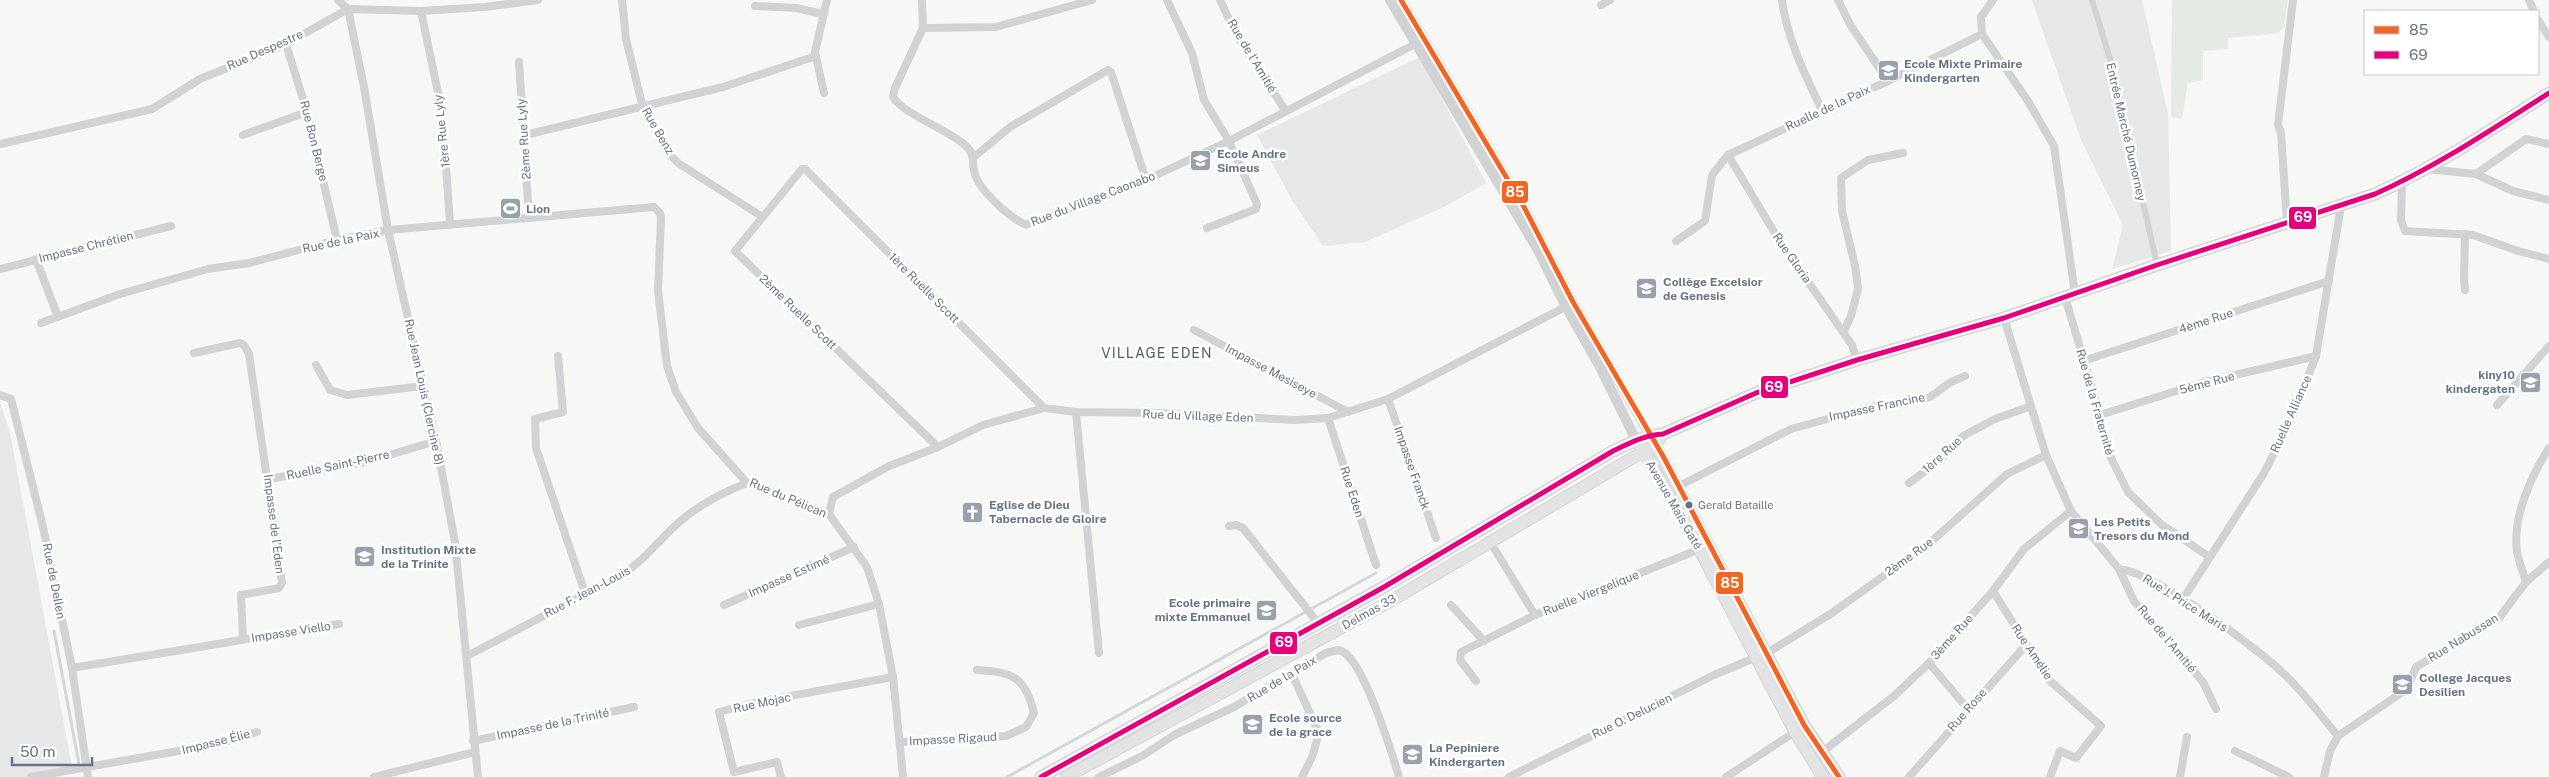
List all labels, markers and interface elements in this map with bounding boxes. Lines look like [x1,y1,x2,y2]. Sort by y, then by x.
legend [2364,10,2539,75]
street label: Rue de l'Amitié [1224,17,1280,96]
text: 85 [2409,21,2428,38]
street label: Rue Despestre [225,27,305,73]
text: 69 [2409,46,2428,63]
place label: Ecole Mixte Primaire Kindergarten [1904,57,2022,85]
school or university icon: Ecole Mixte Primaire Kindergarten [1876,59,1900,83]
street label: Entrée Marché Dumorney [2103,61,2149,203]
street label: Ruelle de la Paix [1783,82,1873,134]
street label: 1ère Rue Lyly [431,93,453,168]
street label: 2ème Rue Lyly [514,97,534,180]
street label: Rue Bon Berge [297,99,331,183]
street label: Rue Benz [639,105,677,157]
place label: Ecole Andre Simeus [1217,147,1286,175]
school or university icon: Ecole Andre Simeus [1189,149,1213,173]
street label: Rue du Village Caonabo [1029,169,1157,229]
line badge: 85 [1501,180,1529,204]
text: 85 [1506,184,1524,200]
sports icon: Lion [498,197,522,221]
place label: Lion [526,202,550,216]
line badge: 69 [2288,206,2317,230]
text: 69 [2294,209,2312,225]
street label: Rue de la Paix [301,226,381,256]
street label: Impasse Chrétien [37,228,135,266]
street label: Rue Gloria [1770,230,1814,286]
street label: 1ère Ruelle Scott [886,250,962,326]
street label: 2ème Ruelle Scott [756,272,840,353]
place label: Collège Excelsior de Genesis [1663,275,1763,303]
school or university icon: Collège Excelsior de Genesis [1635,277,1659,301]
street label: 4ème Rue [2177,306,2235,336]
street label: Rue Jean Louis (Clercine 8) [402,318,446,466]
street label: Impasse Mesiseye [1223,341,1319,401]
district label: VILLAGE EDEN [1101,345,1213,361]
street label: Rue de la Fraternité [2073,347,2117,457]
place label: kiny10 kindergaten [2446,368,2515,396]
street label: 5ème Rue [2178,369,2236,397]
school or university icon: kiny10 kindergaten [2519,370,2543,394]
street label: Ruelle Alliance [2268,373,2314,455]
line badge: 69 [1760,375,1789,399]
text: 69 [1765,379,1783,395]
street label: Impasse Francine [1828,390,1926,424]
street label: Rue du Village Eden [1142,407,1254,425]
street label: Impasse Franck [1391,424,1433,512]
street label: 1ère Rue [1920,434,1965,476]
street label: Ruelle Saint-Pierre [285,447,391,483]
street label: Avenue Maïs Gaté [1643,458,1705,552]
street label: Rue Eden [1337,465,1367,519]
street label: Impasse de l'Eden [261,473,287,575]
street label: Rue du Pélican [747,475,829,521]
place label: Eglise de Dieu Tabernacle de Gloire [989,498,1107,526]
place label: Gerald Bataille [1698,499,1774,511]
church icon: Eglise de Dieu Tabernacle de Gloire [961,500,985,524]
marker: Gerald Bataille [1684,500,1694,510]
place label: Les Petits Tresors du Mond [2094,515,2189,543]
school or university icon: Les Petits Tresors du Mond [2066,517,2090,541]
street label: 2ème Rue [1882,535,1936,579]
street label: Rue de Dellen [40,542,68,620]
place label: Institution Mixte de la Trinite [381,543,476,571]
school or university icon: Institution Mixte de la Trinite [353,545,377,569]
street label: Impasse Estimé [746,552,832,600]
street label: Rue F. Jean-Louis [542,563,632,621]
street label: Ruelle Viergelique [1541,567,1641,619]
line badge: 85 [1715,571,1744,595]
street label: Rue J. Price Maris [2140,571,2230,635]
text: 85 [1721,575,1739,591]
street label: Delmas 33 [1340,591,1398,633]
place label: Ecole primaire mixte Emmanuel [1155,596,1251,624]
school or university icon: Ecole primaire mixte Emmanuel [1255,598,1279,622]
street label: Rue de l'Amitié [2135,602,2199,676]
street label: 3ème Rue [1928,611,1976,663]
street label: Rue Nabussan [2425,611,2501,665]
street label: Impasse Viello [250,619,332,645]
street label: Rue Amélie [2008,622,2056,682]
line badge: 69 [1269,631,1298,655]
text: 69 [1275,634,1293,650]
street label: Rue de la Paix [1245,653,1319,705]
place label: College Jacques Desilien [2419,671,2512,699]
school or university icon: College Jacques Desilien [2391,673,2415,697]
street label: Rue Rose [1945,686,1990,734]
street label: Rue Mojac [732,690,792,716]
street label: Rue O. Delucien [1590,691,1674,741]
street label: Impasse de la Trinité [495,705,611,743]
place label: Ecole source de la grace [1269,711,1342,739]
school or university icon: Ecole source de la grace [1241,713,1265,737]
street label: Impasse Élie [180,727,252,757]
street label: Impasse Rigaud [909,730,997,748]
scale bar [12,734,92,766]
place label: La Pepiniere Kindergarten [1429,741,1505,769]
text: 50 m [20,743,55,760]
school or university icon: La Pepiniere Kindergarten [1401,743,1425,767]

